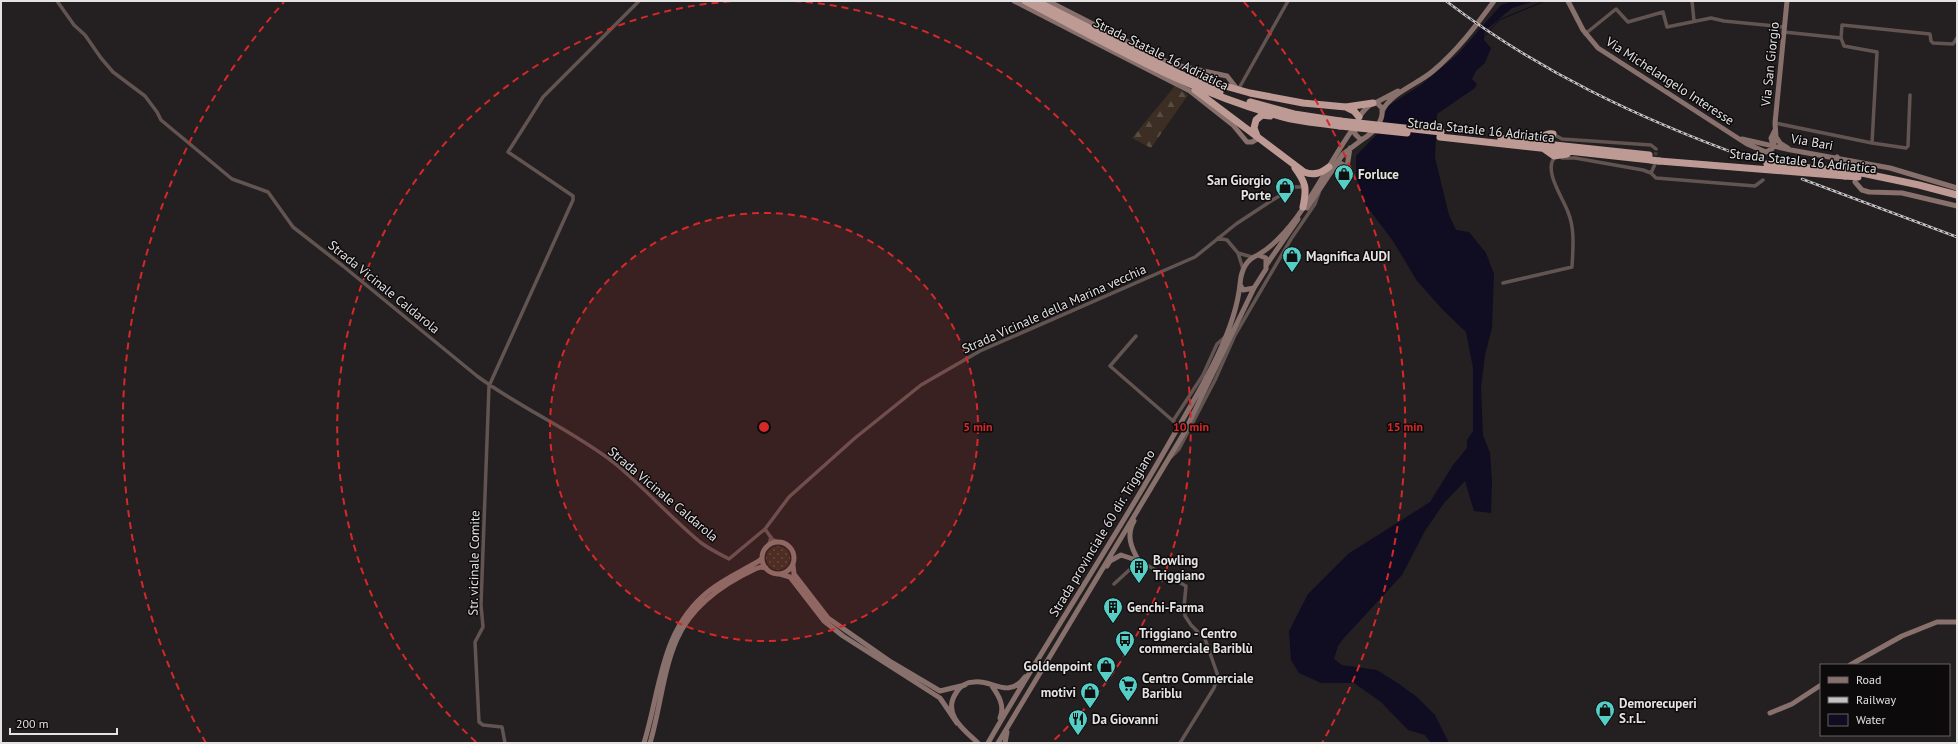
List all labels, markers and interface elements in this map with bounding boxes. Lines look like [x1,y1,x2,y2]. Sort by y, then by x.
street label: Strada Statale 16 Adriatica [1091,14,1231,94]
street label: Via San Giorgio [1757,21,1783,108]
street label: Via Michelangelo Interesse [1602,33,1737,129]
street label: Strada Statale 16 Adriatica [1407,114,1555,146]
street label: Via Bari [1788,130,1835,154]
street label: Strada Statale 16 Adriatica [1729,145,1877,177]
shop icon: Forluce [1333,163,1355,191]
place label: Forluce [1358,166,1399,183]
place label: San Giorgio Porte [1207,172,1271,204]
shop icon: San Giorgio Porte [1274,176,1296,204]
street label: Strada Vicinale Caldarola [325,237,443,337]
shop icon: Magnifica AUDI [1281,245,1303,273]
place label: Magnifica AUDI [1306,248,1391,265]
street label: Strada Vicinale della Marina vecchia [959,261,1149,357]
text: 5 min [963,419,993,434]
text: 10 min [1173,419,1209,434]
text: 15 min [1387,419,1423,434]
centre of rings [757,420,771,434]
street label: Strada Vicinale Caldarola [604,443,722,545]
street label: Strada provinciale 60 dir. Triggiano [1045,446,1159,620]
street label: Str. vicinale Comite [465,510,483,616]
place label: Bowling Triggiano [1153,552,1205,584]
building icon: Bowling Triggiano [1128,556,1150,584]
building icon: Genchi-Farma [1102,596,1124,624]
place label: Genchi-Farma [1127,599,1204,616]
place label: Triggiano - Centro commerciale Bariblù [1139,625,1253,657]
bus stop icon: Triggiano - Centro commerciale Bariblù [1114,629,1136,657]
shop icon: Goldenpoint [1095,655,1117,683]
place label: Goldenpoint [1023,658,1092,675]
legend [1820,664,1950,736]
place label: Centro Commerciale Bariblu [1142,670,1254,702]
text: Road [1856,672,1881,687]
supermarket icon: Centro Commerciale Bariblu [1117,674,1139,702]
shop icon: motivi [1079,681,1101,709]
place label: motivi [1041,684,1076,701]
text: Railway [1856,692,1896,707]
place label: Demorecuperi S.r.L. [1619,695,1697,727]
shop icon: Demorecuperi S.r.L. [1594,699,1616,727]
restaurant icon: Da Giovanni [1067,708,1089,736]
scale bar [10,710,117,736]
place label: Da Giovanni [1092,711,1159,728]
text: Water [1856,712,1886,727]
text: 200 m [16,716,49,731]

